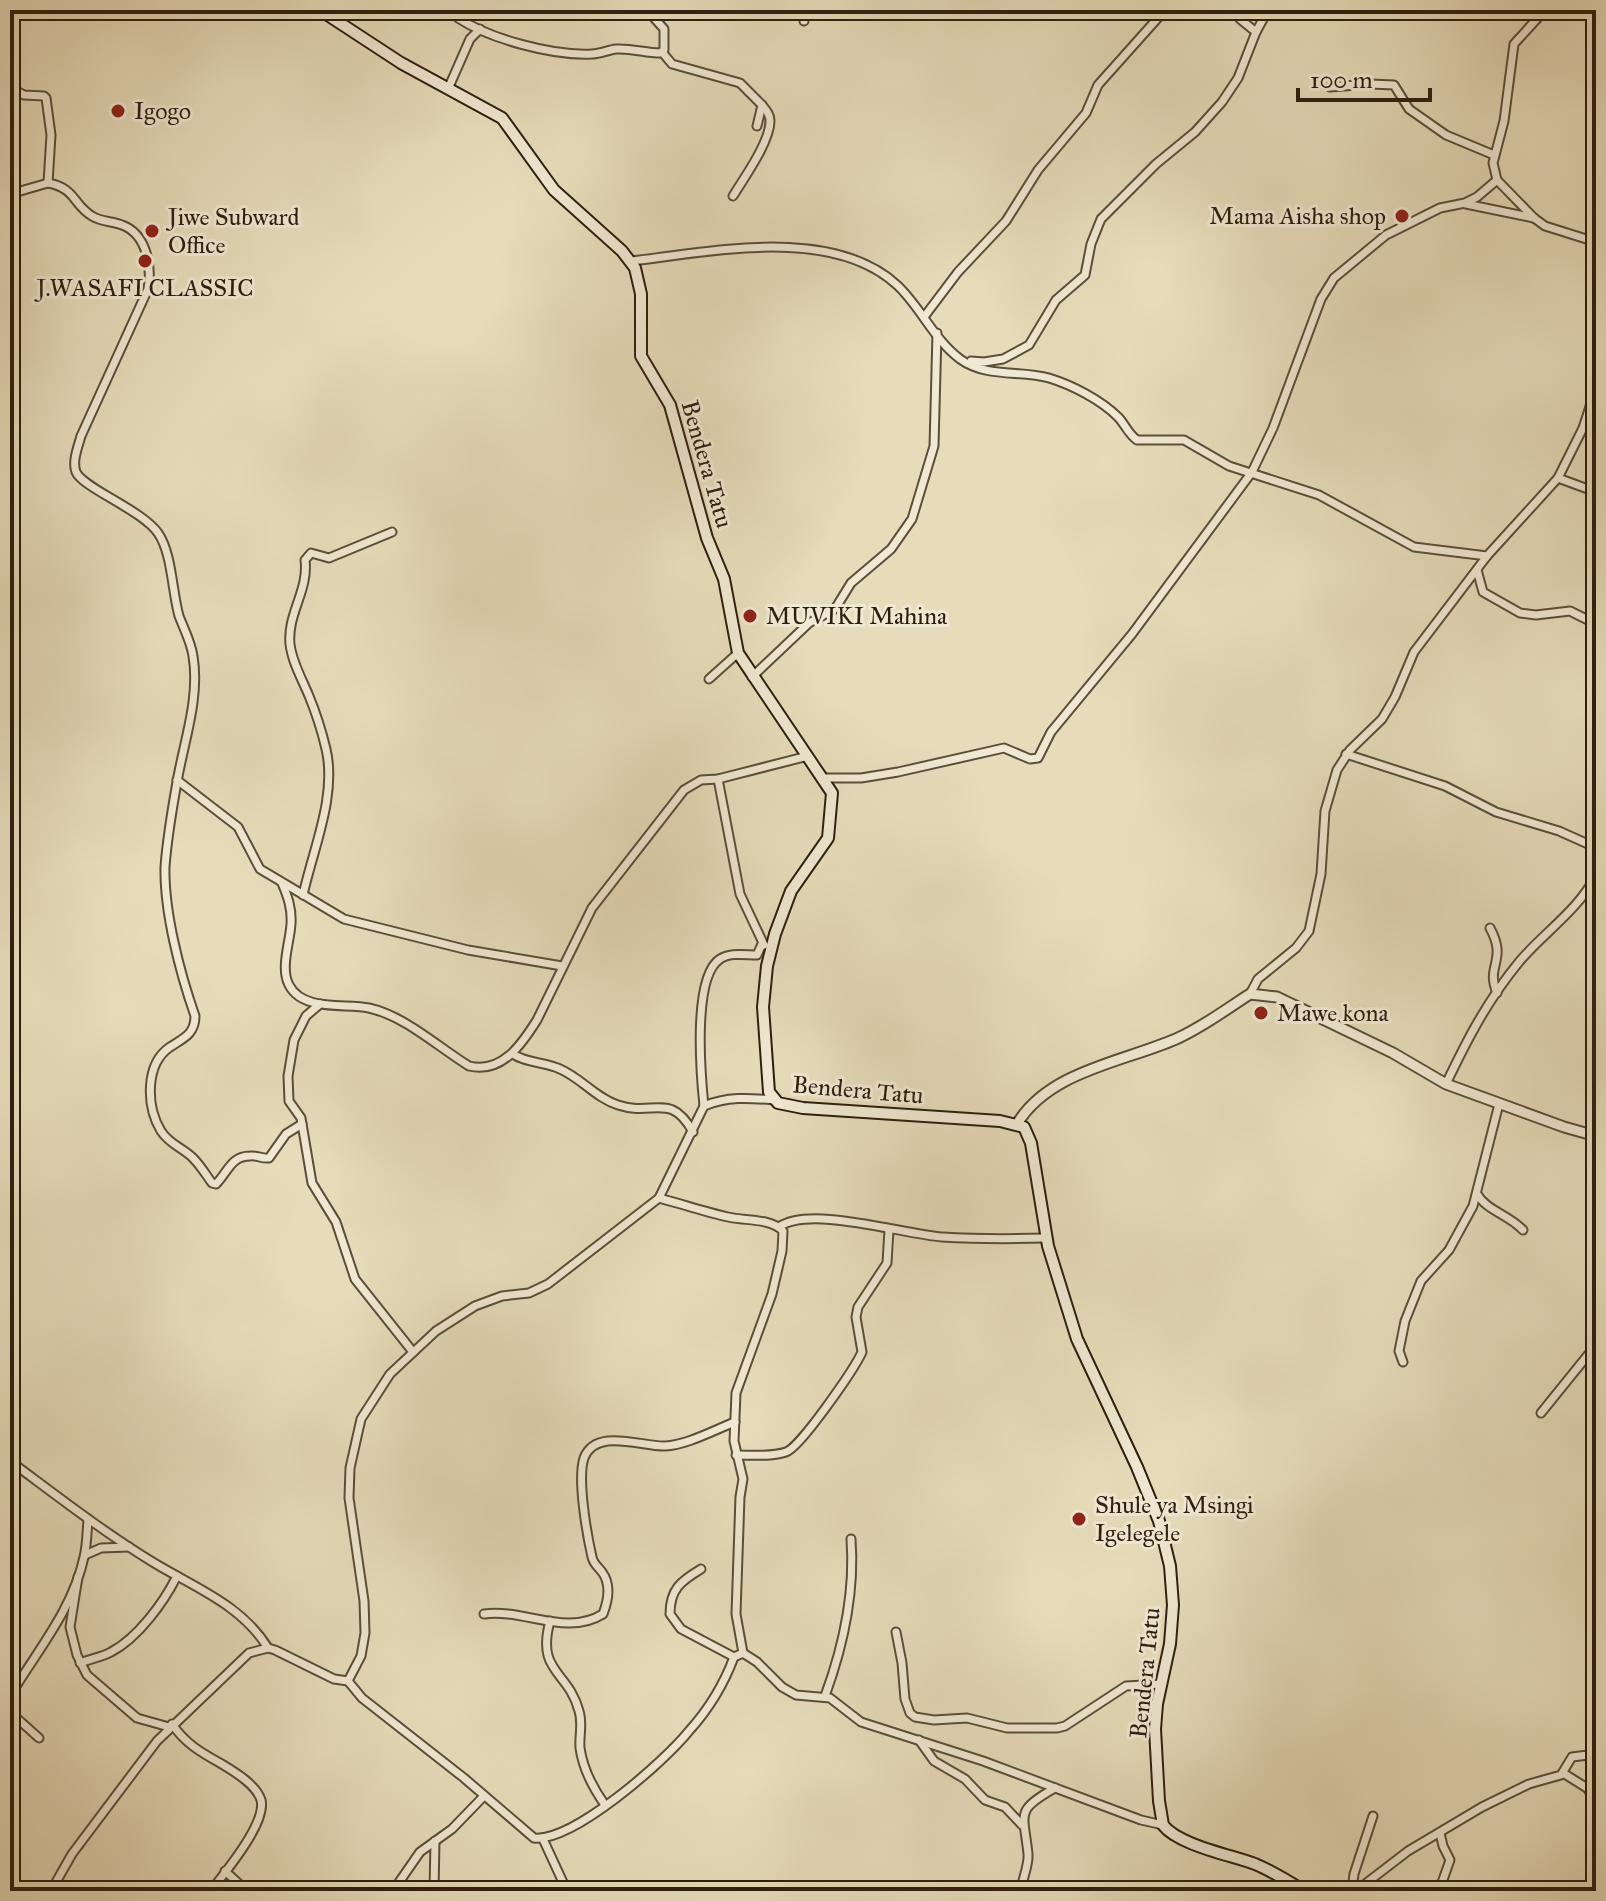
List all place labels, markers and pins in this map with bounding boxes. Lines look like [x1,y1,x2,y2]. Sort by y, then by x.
place label: Igogo [134,96,191,126]
marker: Igogo [109,102,127,120]
place label: Mama Aisha shop [1209,201,1386,231]
place label: Jiwe Subward Office [165,202,300,260]
marker: Mama Aisha shop [1393,207,1411,225]
marker: Jiwe Subward Office [143,222,161,240]
marker: J.WASAFI CLASSIC [136,252,154,270]
place label: J.WASAFI CLASSIC [34,273,254,303]
place label: MUVIKI Mahina [766,601,948,631]
marker: MUVIKI Mahina [741,607,759,625]
place label: Mawe kona [1277,998,1390,1028]
marker: Mawe kona [1252,1004,1270,1022]
place label: Shule ya Msingi Igelegele [1095,1490,1254,1548]
marker: Shule ya Msingi Igelegele [1070,1510,1088,1528]

